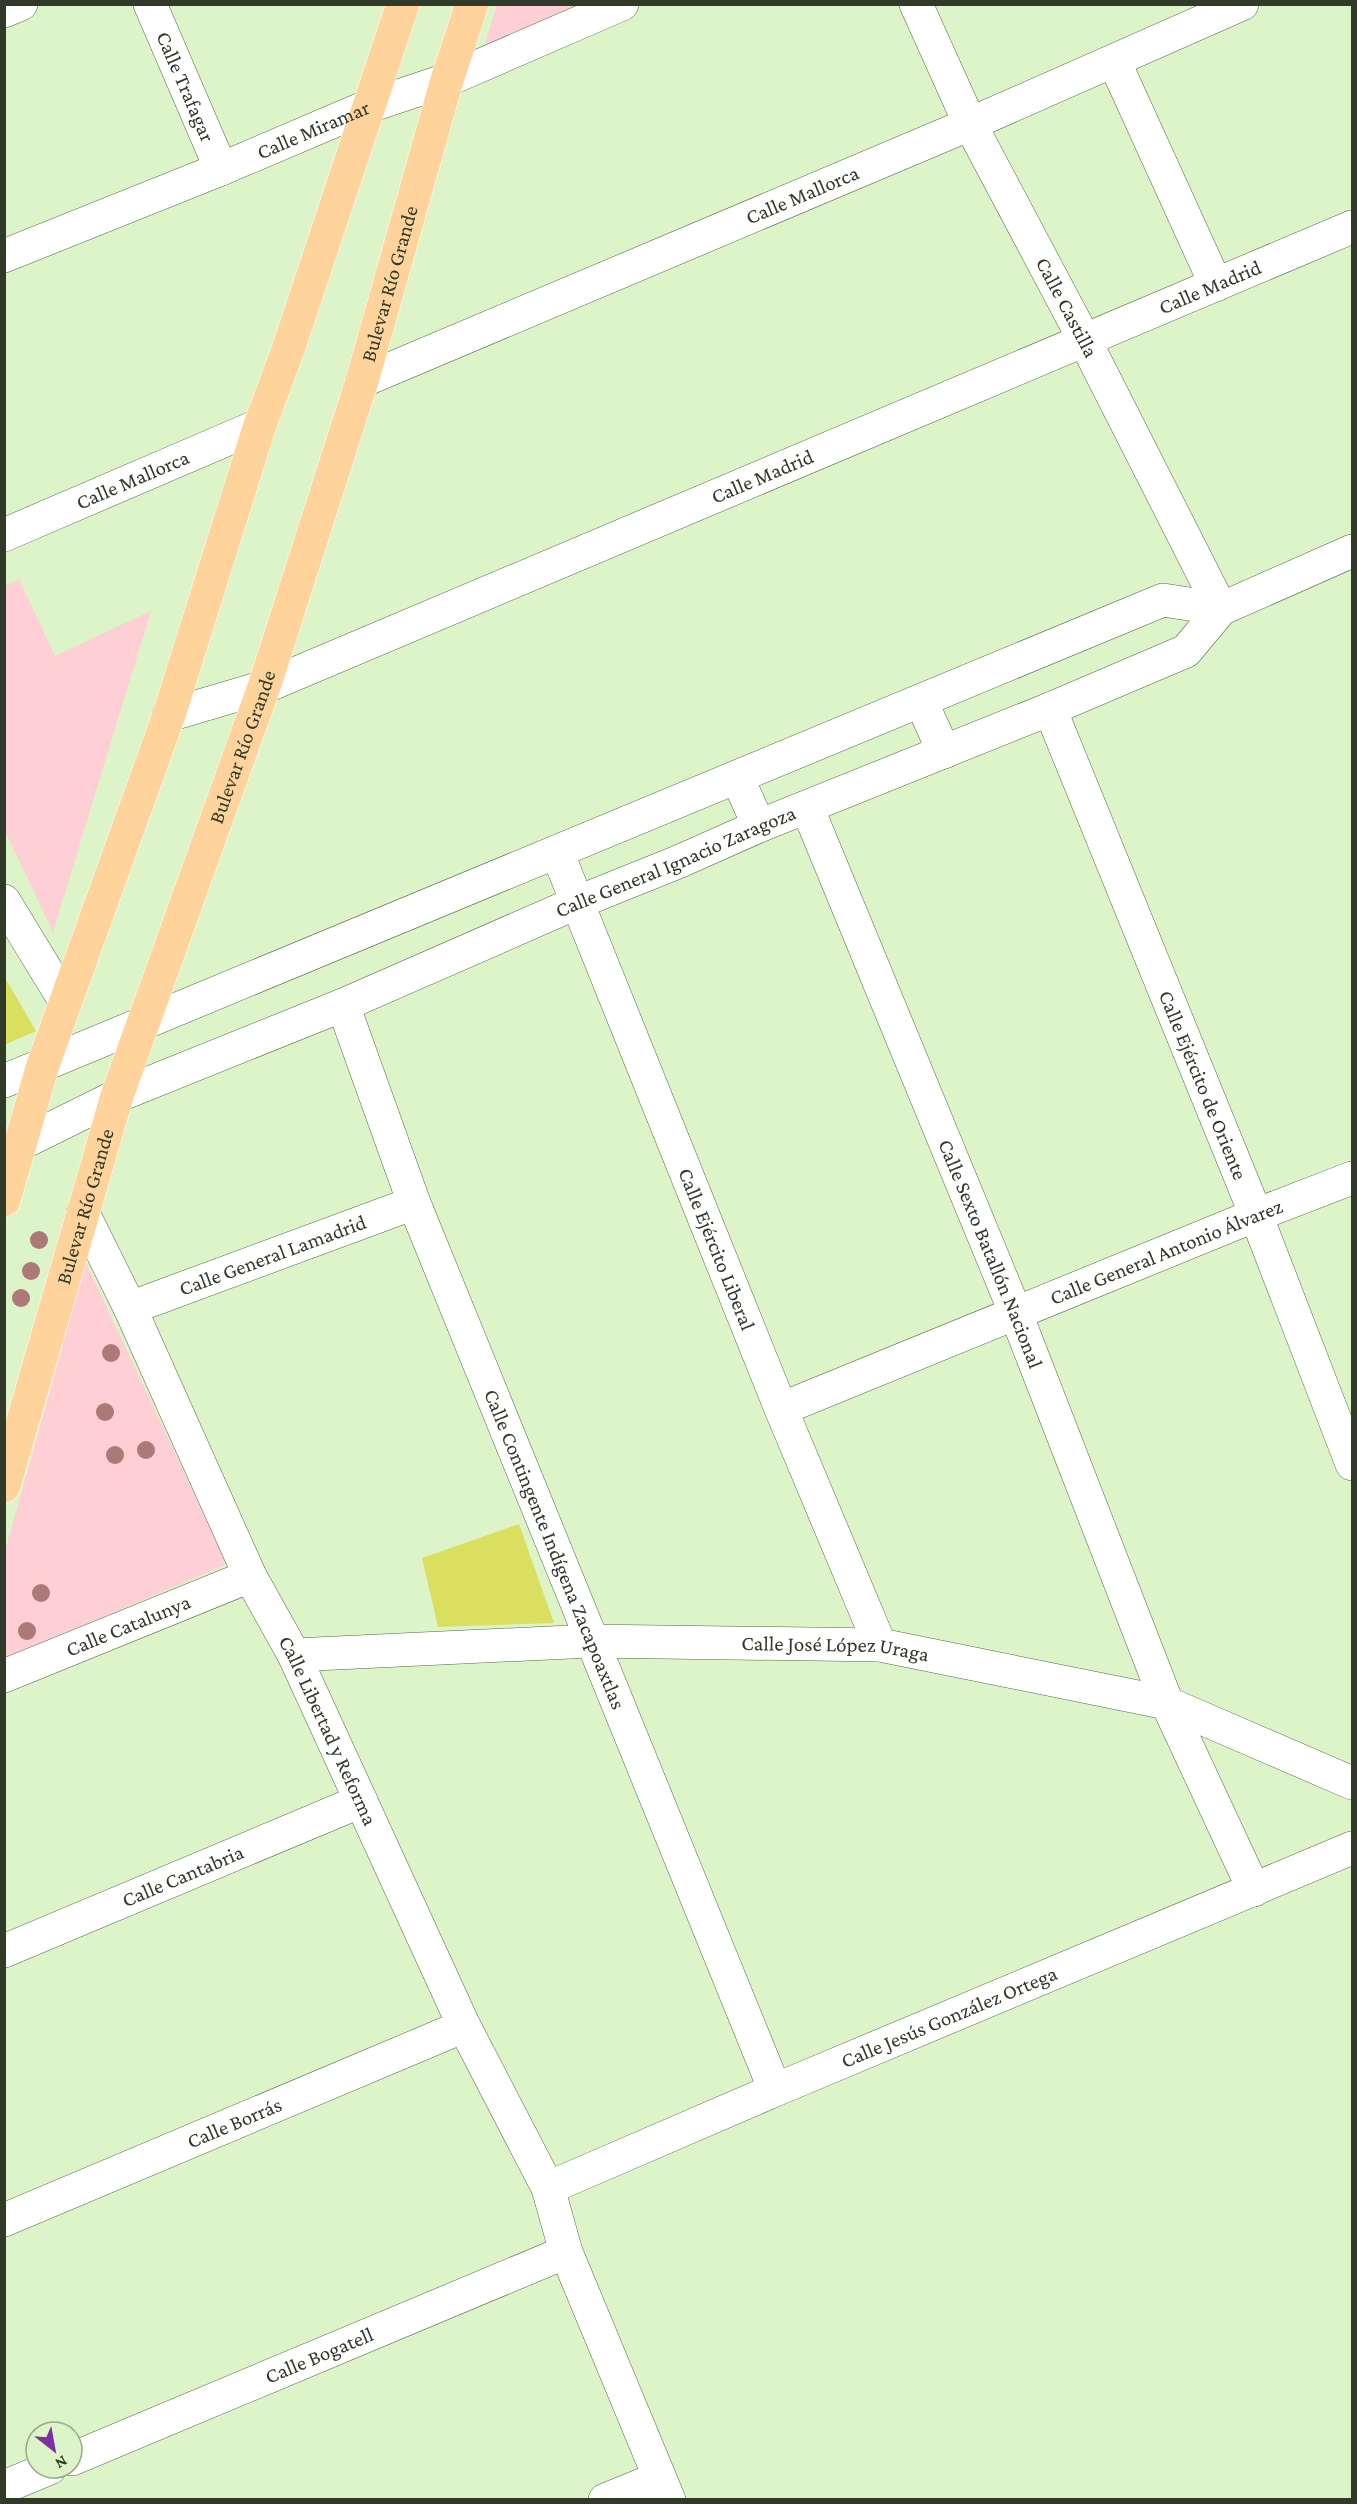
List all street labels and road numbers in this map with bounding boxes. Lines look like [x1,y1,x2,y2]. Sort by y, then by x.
street label: Calle Trafagar [151,28,220,146]
street label: Calle Miramar [253,95,374,164]
street label: Calle Mallorca [742,160,863,229]
street label: Bulevar Río Grande [356,203,423,365]
street label: Calle Castilla [1031,253,1103,362]
street label: Calle Madrid [1155,255,1265,319]
street label: Calle Madrid [708,444,817,509]
street label: Calle Mallorca [73,445,193,515]
street label: Bulevar Río Grande [204,667,281,827]
street label: Calle General Ignacio Zaragoza [552,800,799,923]
street label: Calle Ejército de Oriente [1154,987,1252,1183]
street label: Bulevar Río Grande [51,1126,119,1287]
street label: Calle Sexto Batallón Nacional [933,1136,1048,1372]
street label: Calle Ejército Liberal [673,1164,760,1334]
street label: Calle General Antonio Álvarez [1046,1194,1286,1310]
street label: Calle General Lamadrid [176,1210,369,1301]
street label: Calle Contingente Indígena Zacapoaxtlas [479,1386,631,1713]
street label: Calle Catalunya [62,1589,194,1662]
street label: Calle José López Uraga [741,1631,932,1667]
street label: Calle Libertad y Reforma [274,1632,383,1829]
street label: Calle Cantabria [118,1840,248,1912]
street label: Calle Jesús González Ortega [837,1961,1061,2073]
street label: Calle Borrás [183,2092,285,2153]
street label: Calle Bogatell [261,2322,377,2389]

